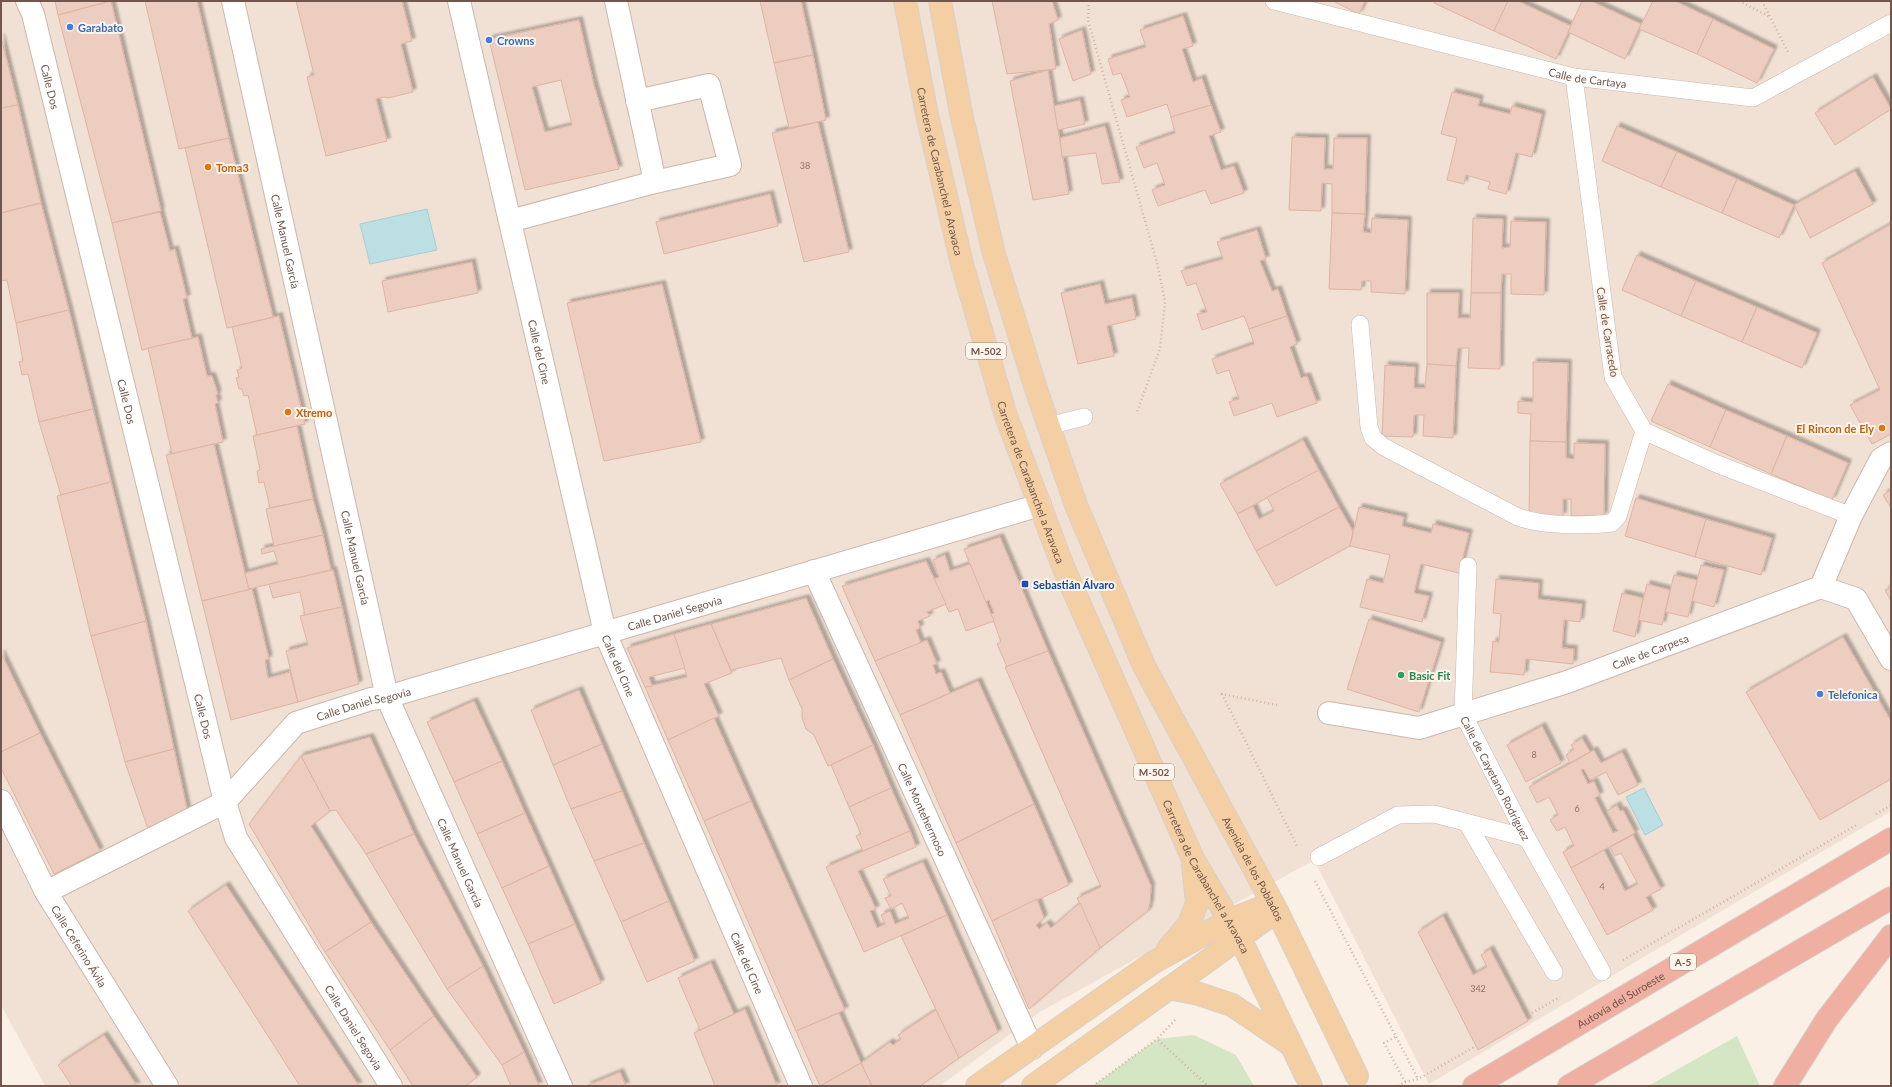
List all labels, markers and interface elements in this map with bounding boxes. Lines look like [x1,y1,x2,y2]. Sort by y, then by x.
place label: Garabato [78,21,123,34]
marker: Garabato [65,22,75,32]
place label: Crowns [497,34,534,47]
marker: Crowns [484,35,494,45]
street label: Calle Dos [39,63,62,111]
street label: Calle de Cartaya [1547,64,1627,90]
street label: Carretera de Carabanchel a Aravaca [915,86,966,257]
house number: 38 [800,160,810,171]
place label: Toma3 [216,161,249,174]
marker: Toma3 [203,162,213,172]
street label: Calle Manuel García [269,193,303,290]
street label: Calle de Carracedo [1594,286,1622,378]
street label: Calle del Cine [526,318,554,386]
road number: M-502 [966,343,1006,359]
street label: Calle Dos [116,377,139,425]
street label: Carretera de Carabanchel a Aravaca [995,399,1068,565]
place label: Xtremo [296,406,332,419]
marker: Xtremo [283,407,293,417]
place label: El Rincon de Ely [1796,422,1874,435]
marker: El Rincon de Ely [1877,423,1887,433]
street label: Calle Manuel García [339,509,373,606]
place label: Sebastián Álvaro [1033,578,1115,591]
marker: Sebastián Álvaro [1020,579,1030,589]
street label: Calle Daniel Segovia [626,592,723,633]
street label: Calle de Carpesa [1610,631,1690,671]
street label: Calle del Cine [600,633,638,699]
place label: Basic Fit [1409,669,1451,682]
marker: Basic Fit [1396,670,1406,680]
street label: Calle Daniel Segovia [315,684,412,723]
place label: Telefonica [1828,688,1878,701]
marker: Telefonica [1815,689,1825,699]
street label: Calle Dos [192,692,216,740]
street label: Calle de Cayetano Rodríguez [1458,713,1534,842]
house number: 8 [1531,749,1537,760]
street label: Calle Montehermoso [896,761,950,858]
road number: M-502 [1134,764,1174,780]
street label: Carretera de Carabanchel a Aravaca [1161,797,1253,955]
house number: 6 [1574,803,1580,814]
street label: Avenida de los Poblados [1220,814,1287,923]
street label: Calle Manuel García [435,816,487,909]
house number: 4 [1599,881,1605,892]
street label: Calle Ceferino Ávila [49,902,110,989]
street label: Calle del Cine [729,930,767,996]
road number: A-5 [1670,954,1696,970]
street label: Autovía del Suroeste [1574,968,1667,1030]
street label: Calle Daniel Segovia [323,982,386,1072]
house number: 342 [1470,983,1486,994]

